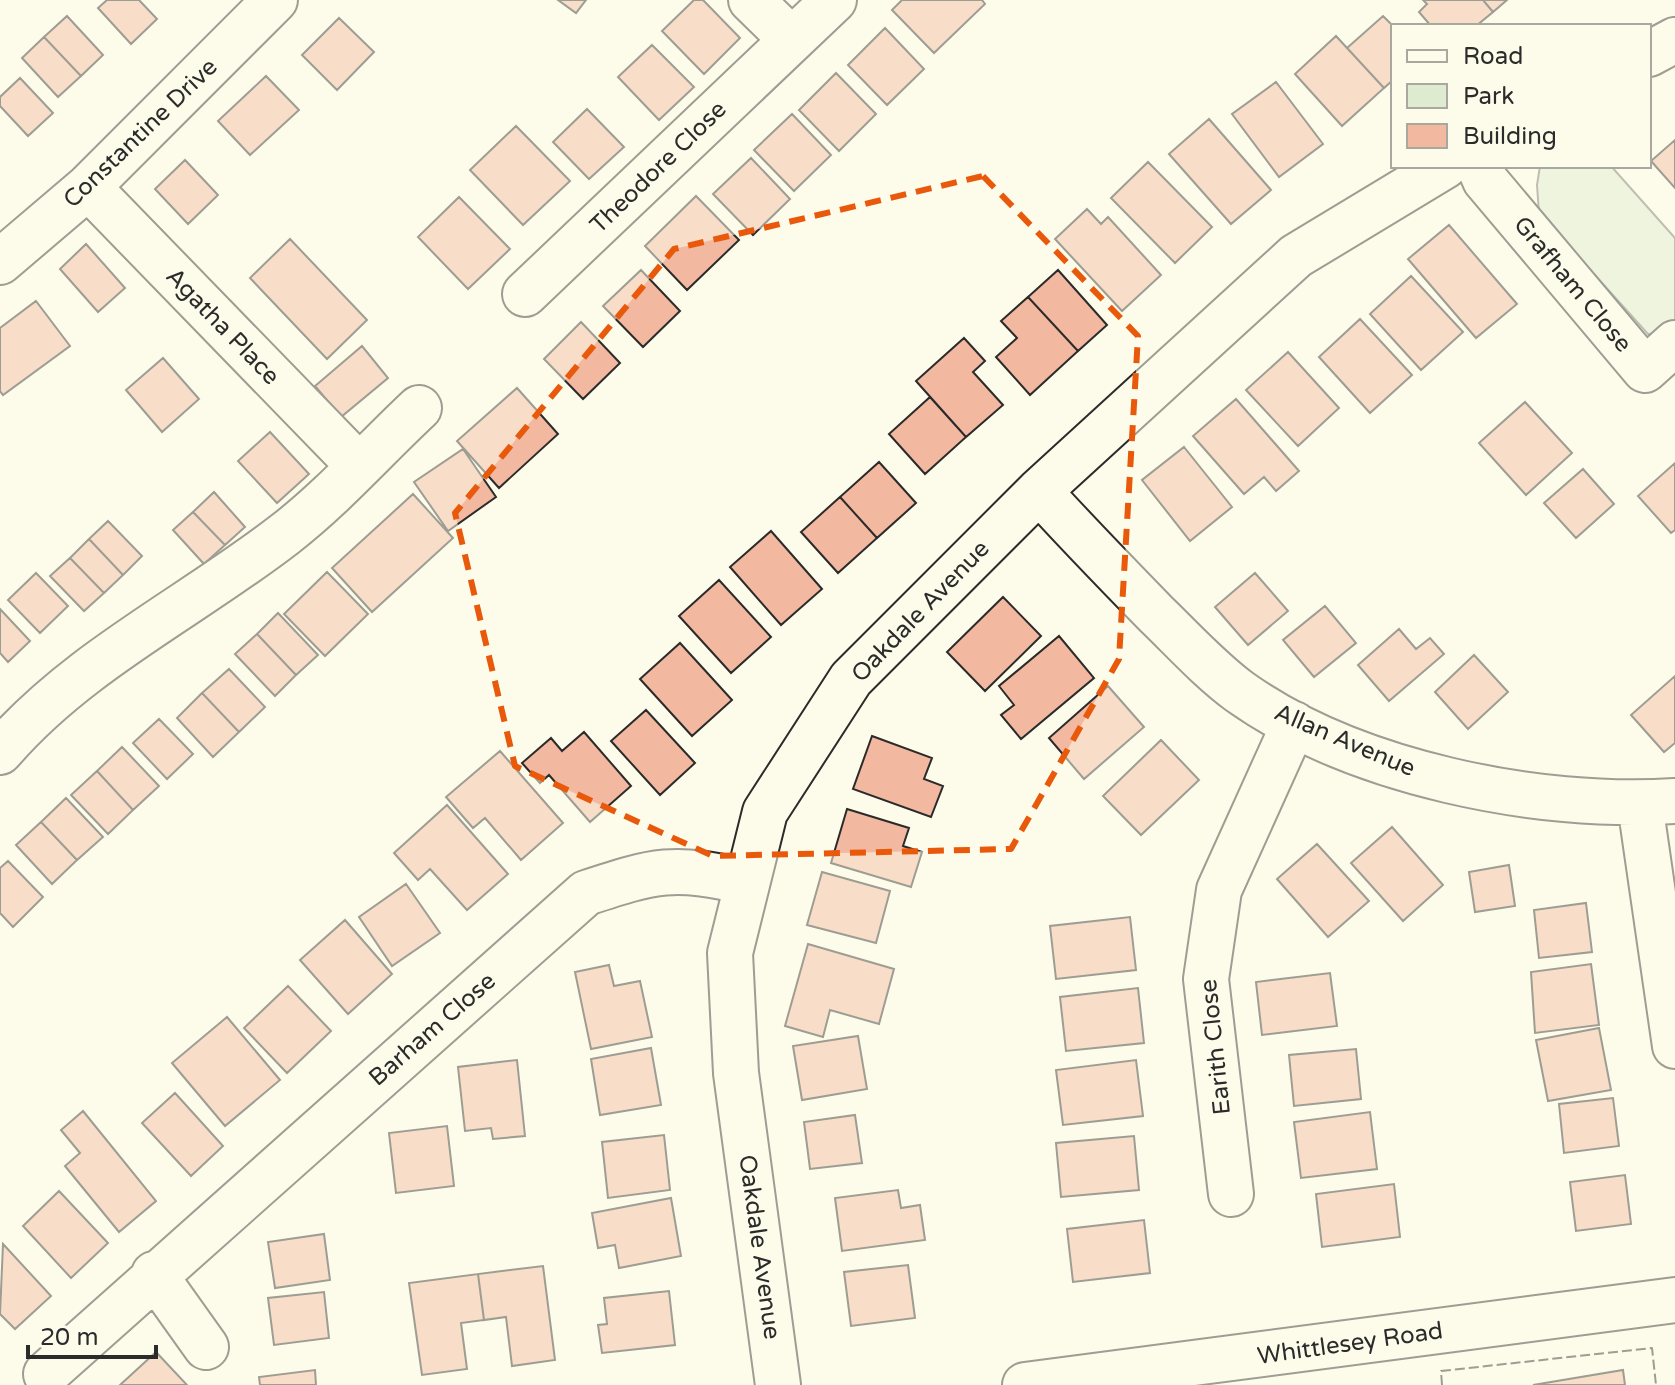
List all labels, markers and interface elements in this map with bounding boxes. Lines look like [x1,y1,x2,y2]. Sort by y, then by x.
legend [1391,24,1651,168]
text: Road [1463,42,1523,71]
street label: Constantine Drive [57,53,223,214]
text: Park [1463,82,1514,111]
street label: Theodore Close [584,95,732,240]
text: Building [1463,122,1557,151]
street label: Grafham Close [1507,210,1638,358]
street label: Agatha Place [160,262,286,391]
street label: Oakdale Avenue [845,534,995,688]
street label: Allan Avenue [1270,698,1419,783]
street label: Barham Close [363,967,501,1092]
street label: Earith Close [1194,978,1237,1116]
street label: Oakdale Avenue [732,1153,787,1341]
scale bar [28,1309,156,1359]
street label: Whittlesey Road [1255,1316,1445,1371]
text: 20 m [40,1323,98,1352]

